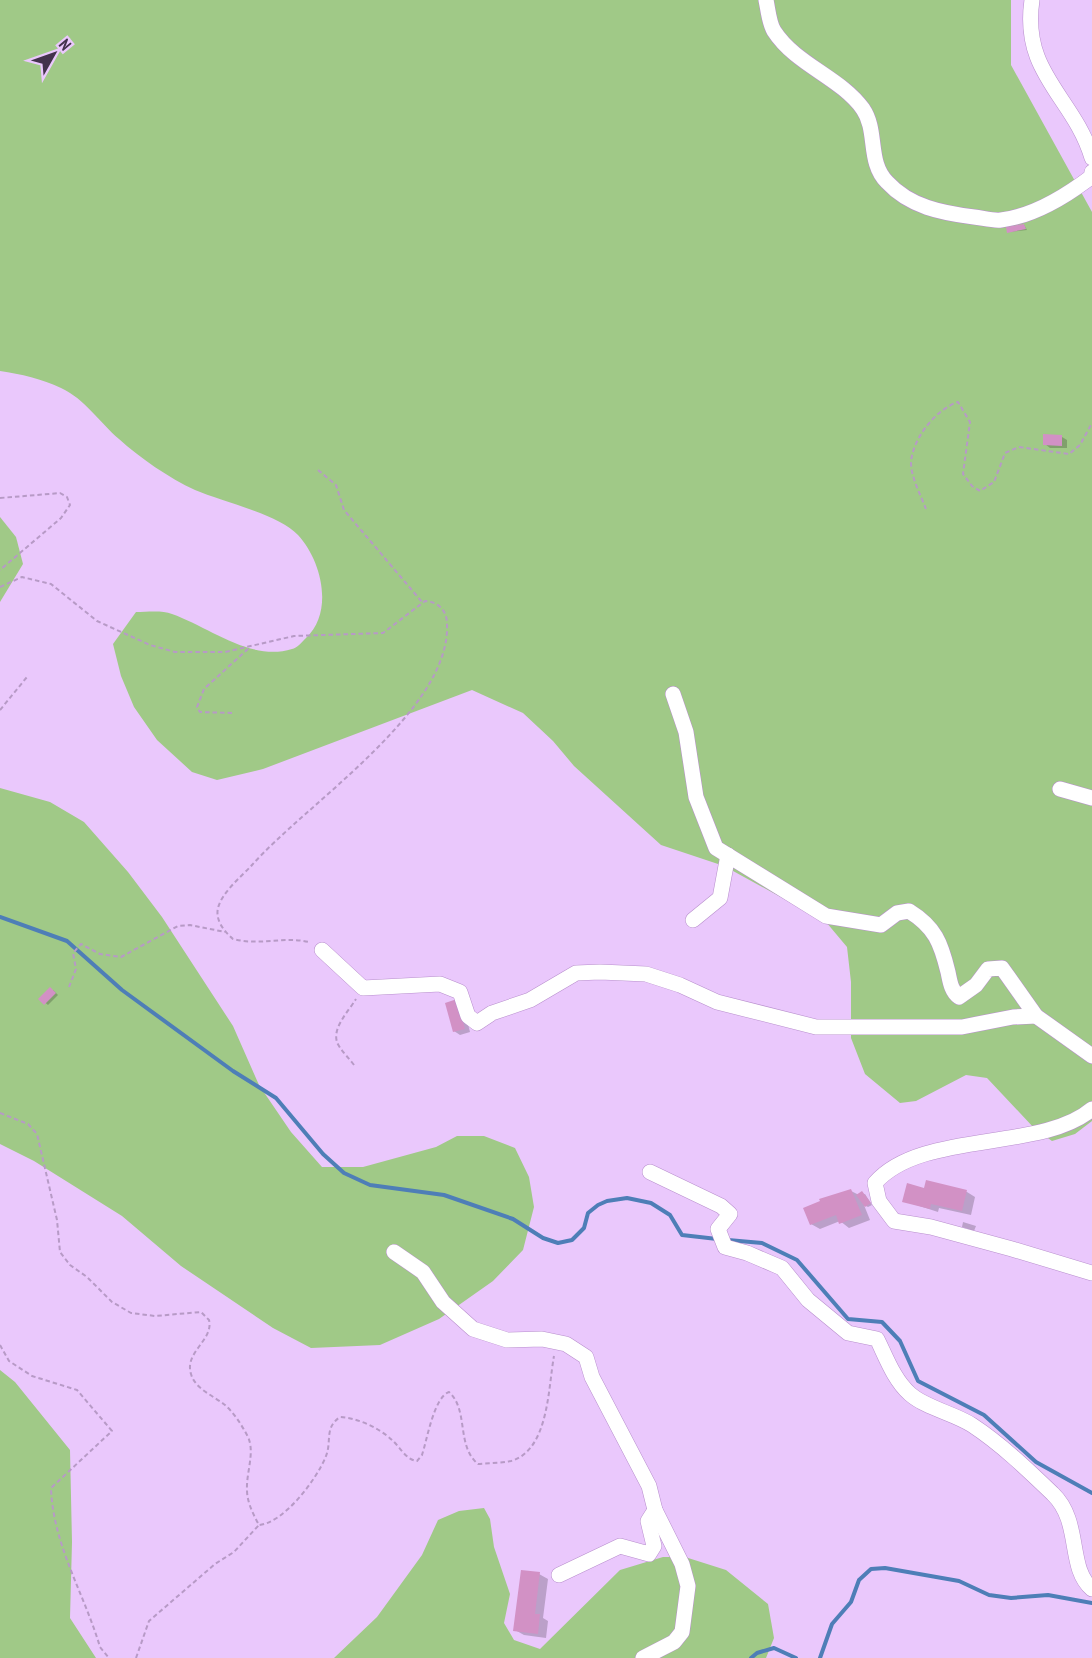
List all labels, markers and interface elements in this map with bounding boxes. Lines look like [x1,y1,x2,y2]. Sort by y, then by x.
north arrow [24,24,84,84]
text: N [55,35,76,54]

